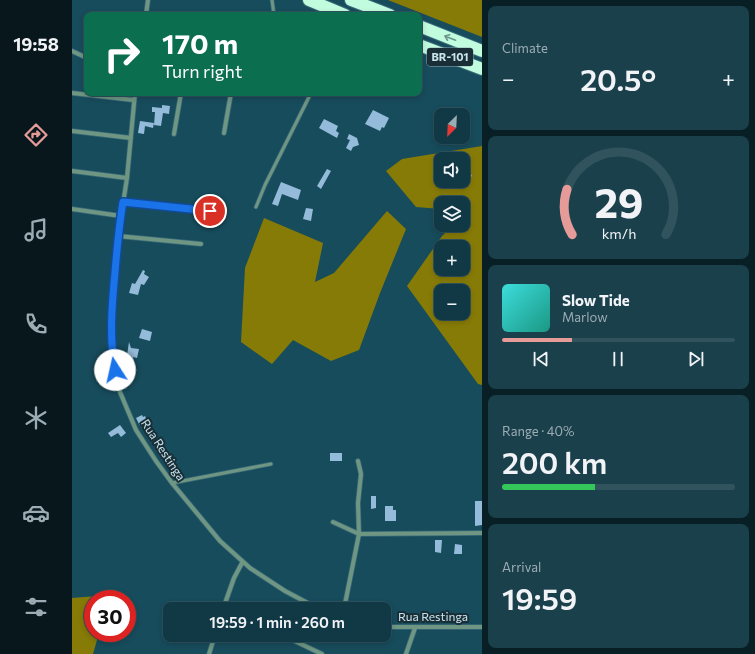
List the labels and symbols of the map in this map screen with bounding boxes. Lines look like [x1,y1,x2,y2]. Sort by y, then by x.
one-way arrow [445,34,457,42]
road number: BR-101 [427,48,473,66]
north arrow [434,108,470,144]
pin [193,194,227,228]
position arrow [94,349,136,391]
street label: Rua Restinga [139,416,189,483]
speed limit sign: 30 [84,590,136,642]
street label: Rua Restinga [398,609,468,623]

